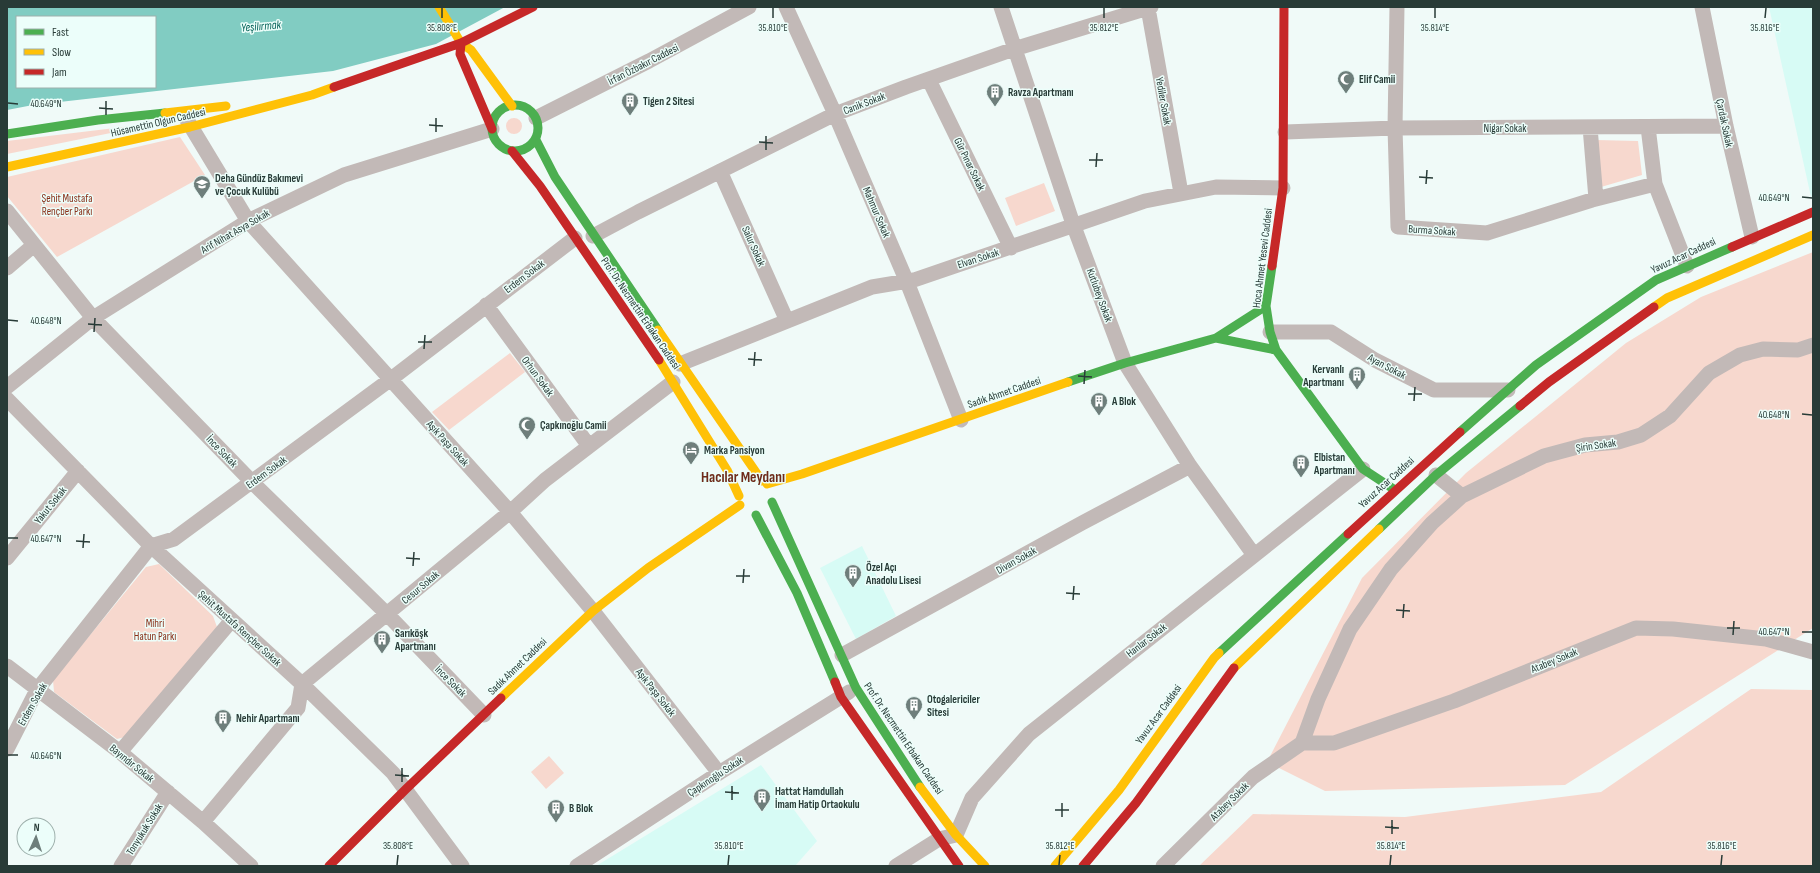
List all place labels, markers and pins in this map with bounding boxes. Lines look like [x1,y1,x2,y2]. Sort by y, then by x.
mosque icon: Elif Camii [1336,69,1356,94]
place label: Elif Camii [1359,73,1395,86]
building icon: Ravza Apartmanı [985,82,1005,107]
place label: Ravza Apartmanı [1008,86,1074,99]
building icon: Tigen 2 Sitesi [620,91,640,116]
place label: Tigen 2 Sitesi [643,95,694,108]
place label: Deha Gündüz Bakımevi ve Çocuk Kulübü [215,172,303,198]
school or university icon: Deha Gündüz Bakımevi ve Çocuk Kulübü [192,174,212,199]
place label: Kervanlı Apartmanı [1302,363,1344,389]
building icon: Kervanlı Apartmanı [1347,365,1367,390]
building icon: A Blok [1089,391,1109,416]
place label: A Blok [1111,395,1136,408]
mosque icon: Çapkınoğlu Camii [517,415,537,440]
place label: Çapkınoğlu Camii [540,419,607,432]
hotel icon: Marka Pansiyon [681,440,701,465]
place label: Marka Pansiyon [704,444,765,457]
place label: Elbistan Apartmanı [1313,451,1355,477]
building icon: Elbistan Apartmanı [1291,453,1311,478]
place label: Özel Açı Anadolu Lisesi [865,560,921,587]
building icon: Özel Açı Anadolu Lisesi [843,563,863,588]
place label: Sarıköşk Apartmanı [394,627,436,653]
building icon: Sarıköşk Apartmanı [372,629,392,654]
place label: Otogalericiler Sitesi [927,693,980,719]
building icon: Otogalericiler Sitesi [904,695,924,720]
building icon: Nehir Apartmanı [213,708,233,733]
place label: Nehir Apartmanı [236,712,300,725]
place label: Hattat Hamdullah İmam Hatip Ortaokulu [775,785,860,811]
building icon: Hattat Hamdullah İmam Hatip Ortaokulu [752,787,772,812]
building icon: B Blok [546,798,566,823]
place label: B Blok [569,802,593,815]

